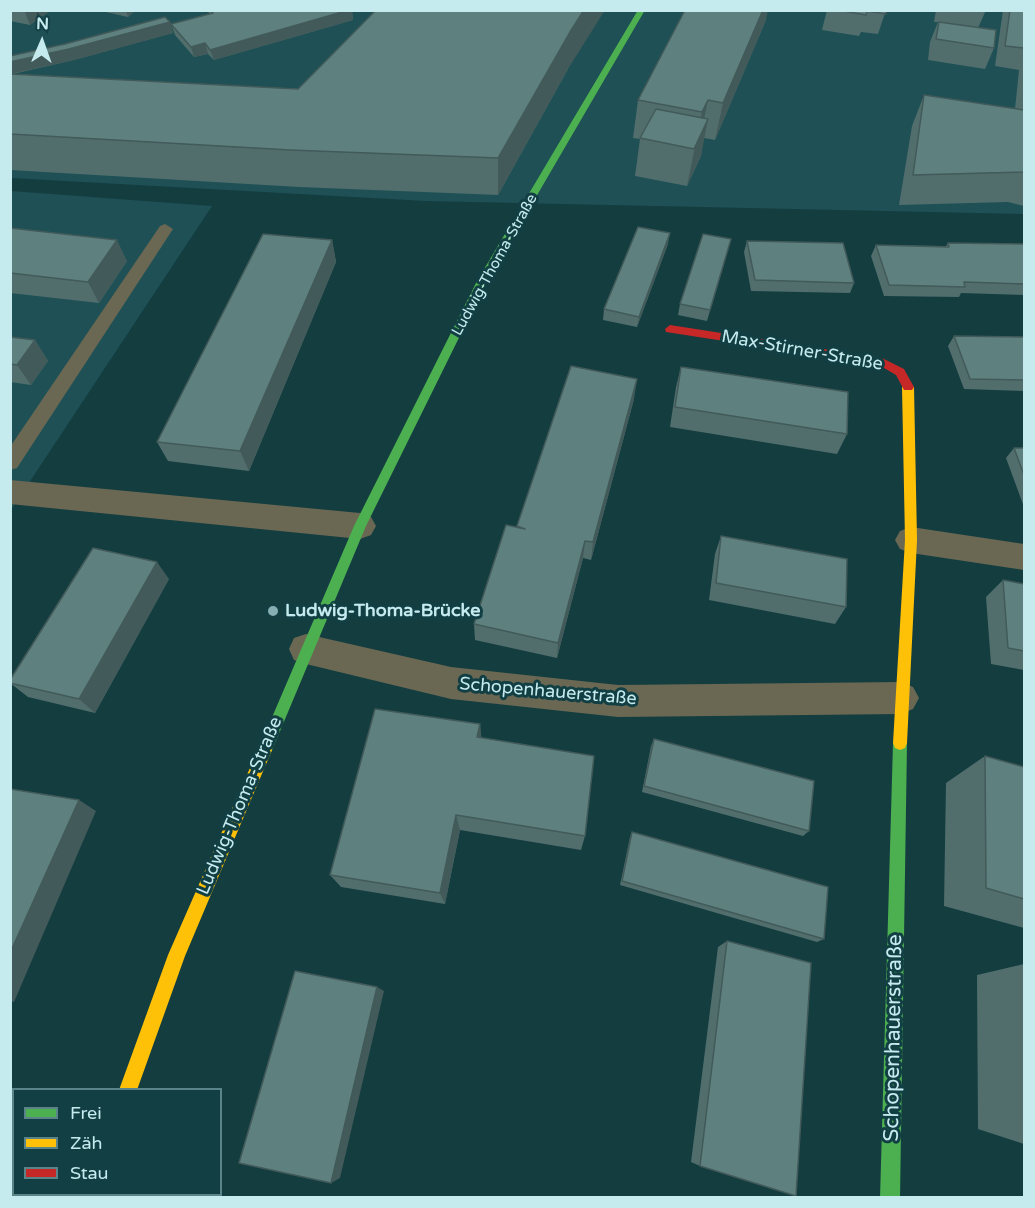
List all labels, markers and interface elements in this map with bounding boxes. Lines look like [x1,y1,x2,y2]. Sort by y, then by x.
north arrow [12,12,72,72]
text: N [36,14,49,34]
street label: Ludwig-Thoma-Straße [449,191,541,339]
street label: Max-Stirner-Straße [720,326,884,376]
place label: Ludwig-Thoma-Brücke [285,600,480,622]
marker: Ludwig-Thoma-Brücke [266,604,280,618]
street label: Schopenhauerstraße [459,673,637,711]
street label: Ludwig-Thoma-Straße [193,714,287,898]
street label: Schopenhauerstraße [880,934,908,1142]
legend [12,1088,222,1196]
text: Frei [70,1102,102,1124]
text: Zäh [70,1132,103,1154]
text: Stau [70,1162,109,1184]

